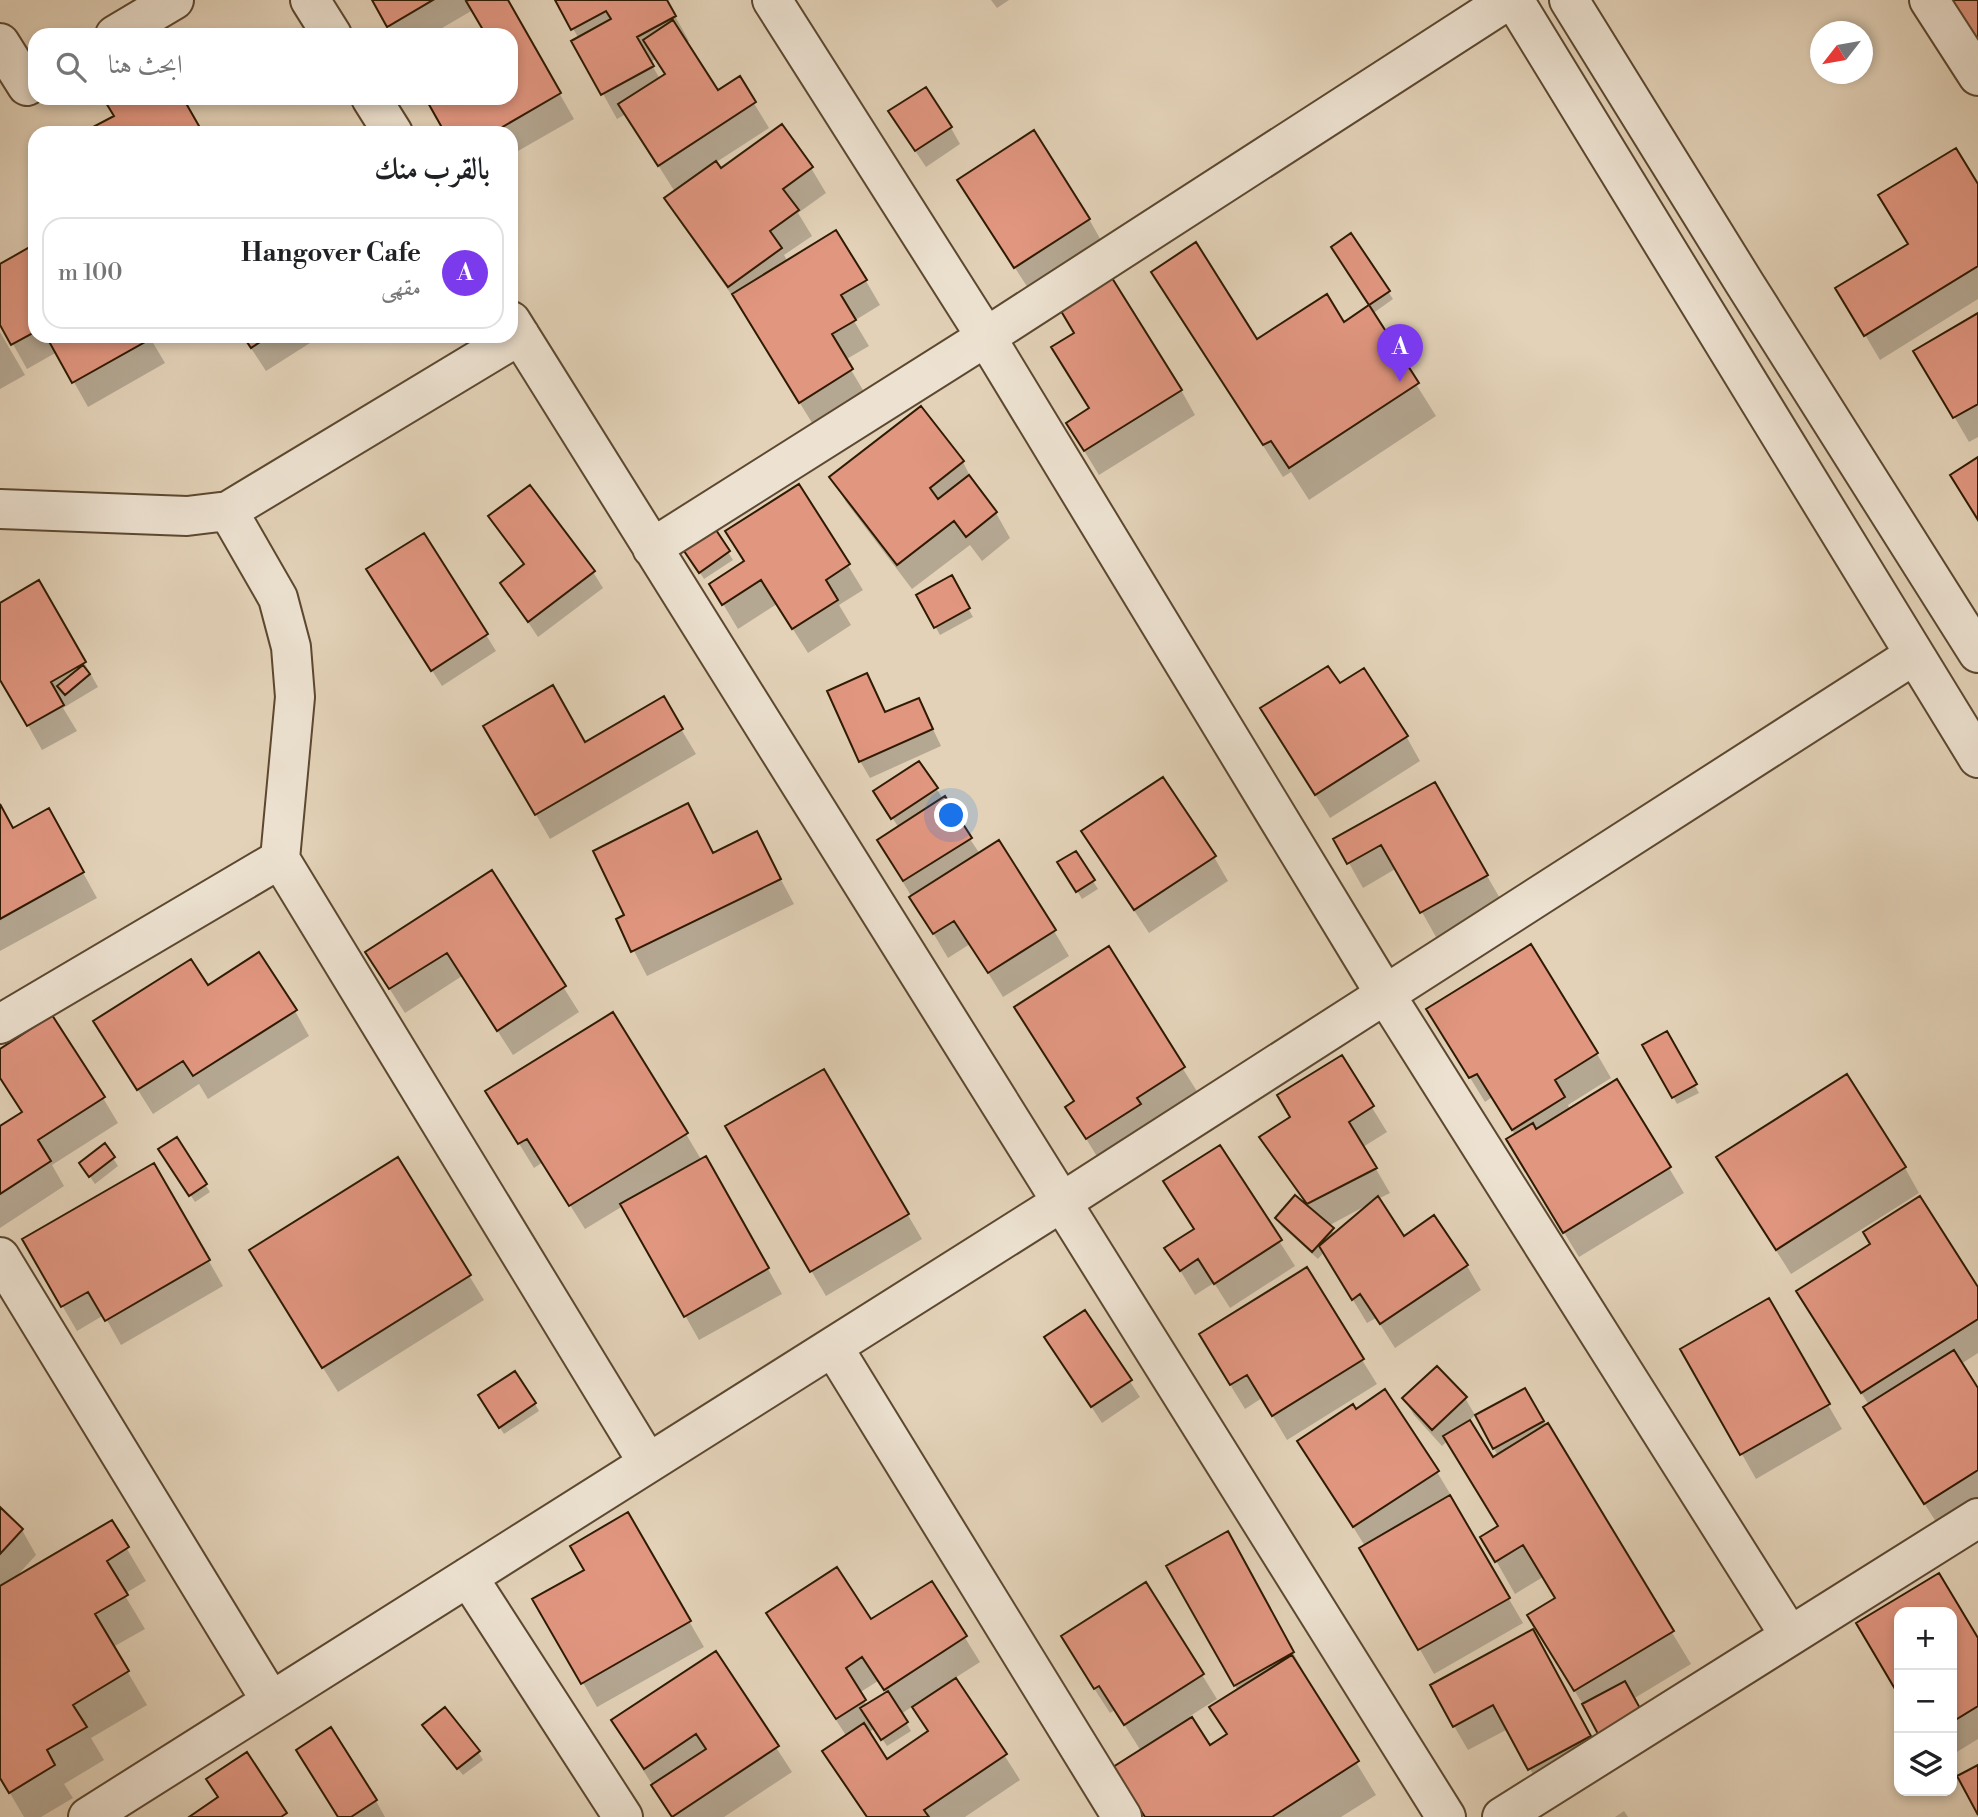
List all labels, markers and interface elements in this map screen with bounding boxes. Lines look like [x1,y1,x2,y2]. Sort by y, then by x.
north arrow [1810,21,1873,84]
search box [28,28,518,105]
icon: search [52,48,90,86]
text: ابحث هنا [108,49,183,81]
text: بالقرب منك [374,151,490,189]
text: Hangover Cafe [241,237,421,269]
text: 100 m [58,259,123,287]
text: A [457,259,473,287]
text: مقهى [381,274,421,302]
pin: A [1377,324,1423,382]
your location [934,798,968,832]
map controls [1894,1607,1957,1796]
button: + [1894,1607,1957,1670]
button: − [1894,1670,1957,1733]
button: layers [1894,1733,1957,1796]

